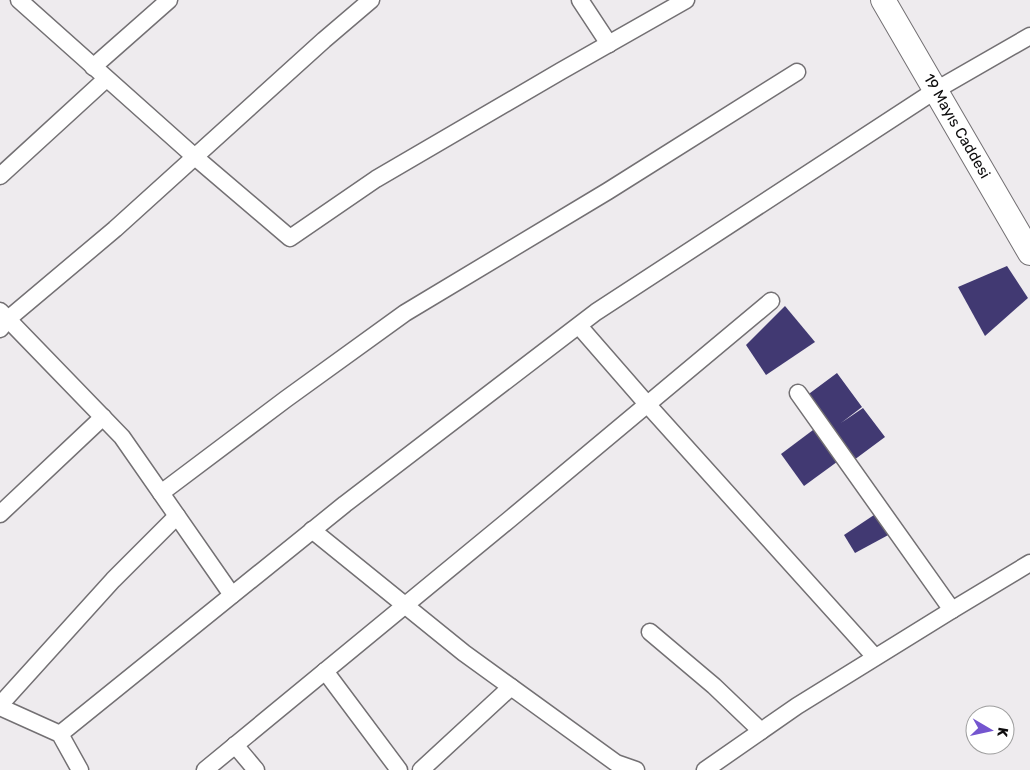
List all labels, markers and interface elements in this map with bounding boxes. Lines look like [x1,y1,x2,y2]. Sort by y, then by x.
street label: 19 Mayıs Caddesi [920,70,994,182]
north arrow [965,705,1015,755]
text: K [993,726,1011,739]

